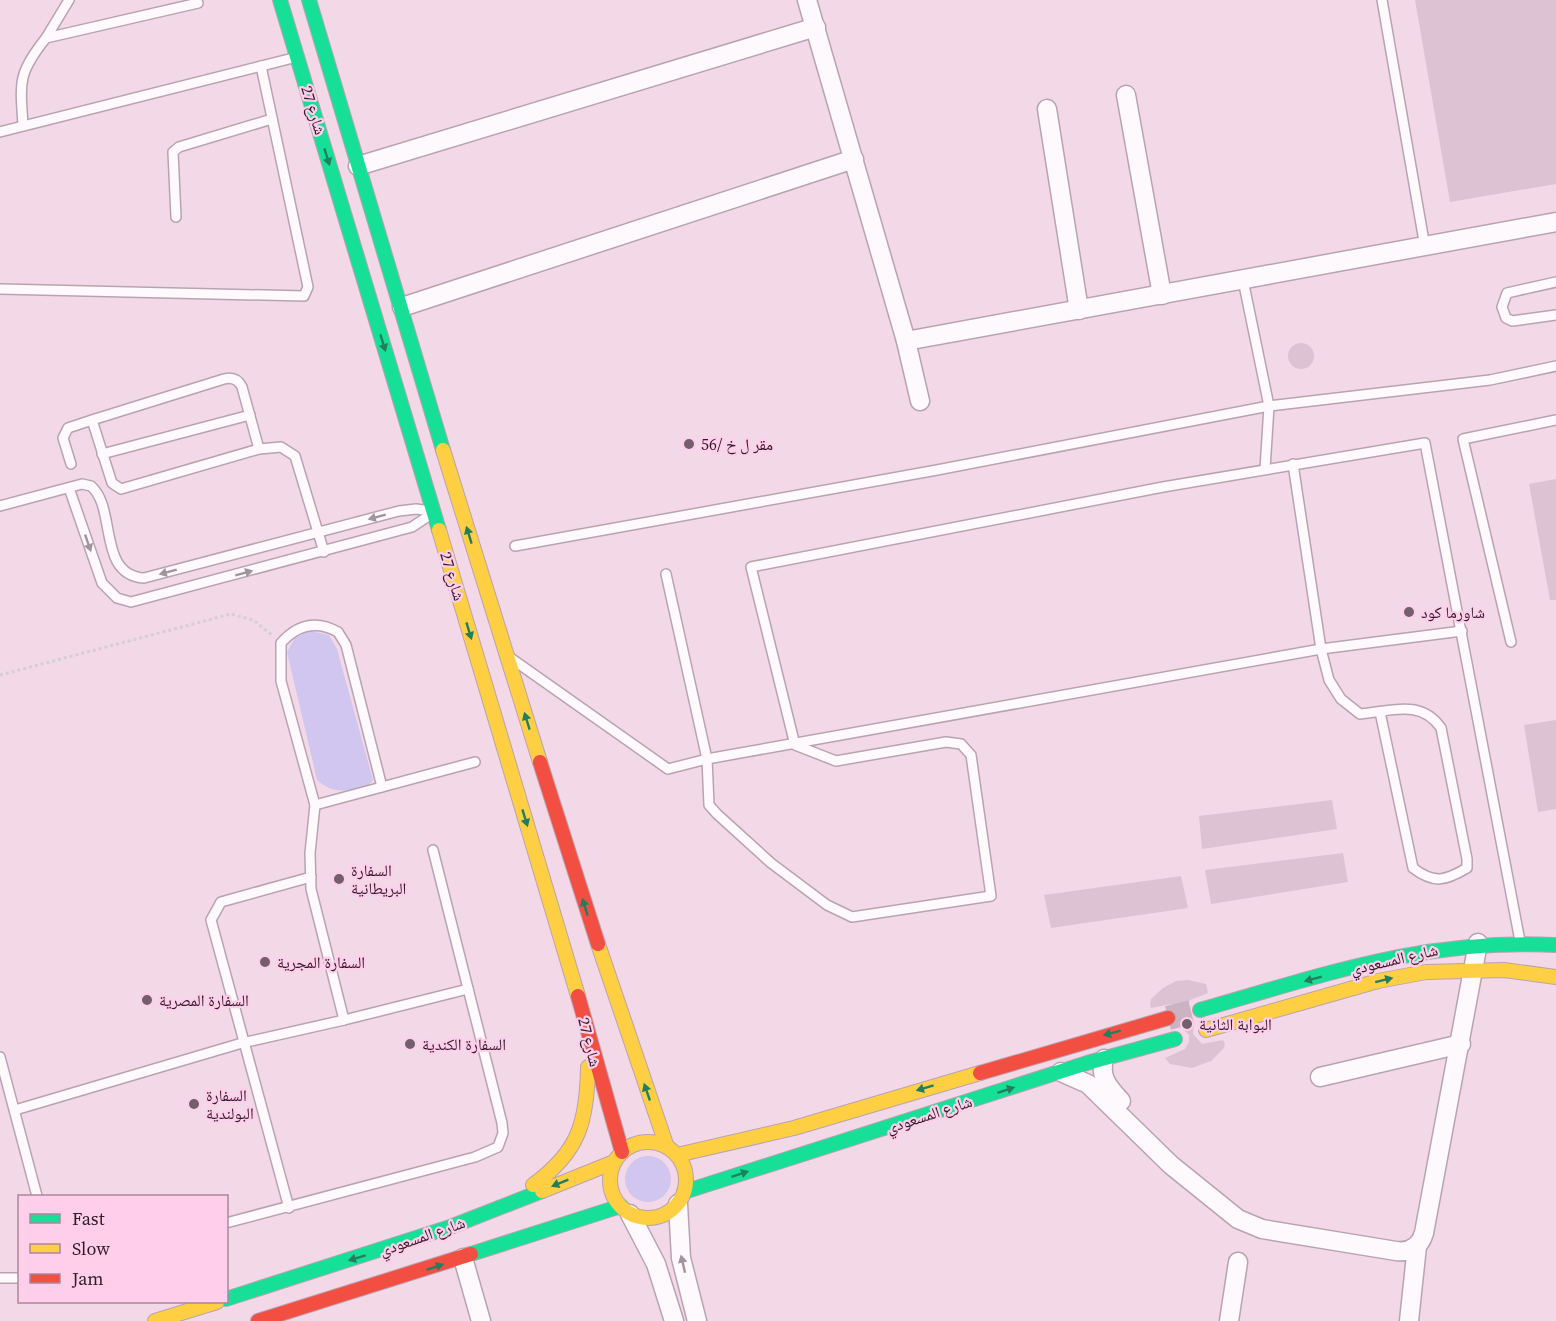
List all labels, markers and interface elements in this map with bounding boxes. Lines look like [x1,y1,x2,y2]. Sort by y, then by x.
street label: شارع 27 [296,83,332,137]
one-way arrow [323,148,332,166]
one-way arrow [379,335,388,353]
place label: مقر ل خ /56 [701,433,773,455]
marker: مقر ل خ /56 [682,437,696,451]
one-way arrow [367,513,385,522]
one-way arrow [464,525,473,543]
one-way arrow [84,534,93,552]
street label: شارع 27 [435,549,471,603]
one-way arrow [159,568,177,578]
one-way arrow [235,568,253,578]
place label: شاورما كود [1421,601,1485,623]
marker: شاورما كود [1402,605,1416,619]
one-way arrow [465,622,474,640]
one-way arrow [522,712,531,730]
one-way arrow [521,809,530,827]
place label: السفارة البريطانية [351,859,406,899]
marker: السفارة البريطانية [332,872,346,886]
one-way arrow [580,898,589,916]
street label: شارع المسعودي [1348,938,1440,982]
place label: السفارة المجرية [277,951,365,973]
marker: السفارة المجرية [258,955,272,969]
one-way arrow [1304,975,1322,984]
one-way arrow [1374,975,1393,985]
place label: السفارة المصرية [159,989,249,1011]
marker: السفارة المصرية [140,993,154,1007]
place label: البوابة الثانية [1199,1013,1272,1035]
street label: شارع 27 [573,1015,607,1069]
marker: البوابة الثانية [1180,1017,1194,1031]
one-way arrow [1103,1029,1121,1039]
place label: السفارة الكندية [422,1033,506,1055]
marker: السفارة الكندية [403,1037,417,1051]
one-way arrow [642,1082,652,1100]
place label: السفارة البولندية [206,1084,254,1124]
one-way arrow [916,1084,934,1093]
one-way arrow [997,1084,1015,1094]
street label: شارع المسعودي [883,1090,975,1140]
marker: السفارة البولندية [187,1097,201,1111]
one-way arrow [731,1169,749,1179]
one-way arrow [551,1179,569,1189]
legend [18,1195,228,1303]
text: Fast [72,1206,105,1231]
street label: شارع المسعودي [376,1211,468,1263]
text: Slow [72,1236,110,1261]
one-way arrow [348,1254,366,1263]
one-way arrow [678,1254,687,1273]
one-way arrow [426,1261,444,1271]
text: Jam [71,1266,104,1291]

